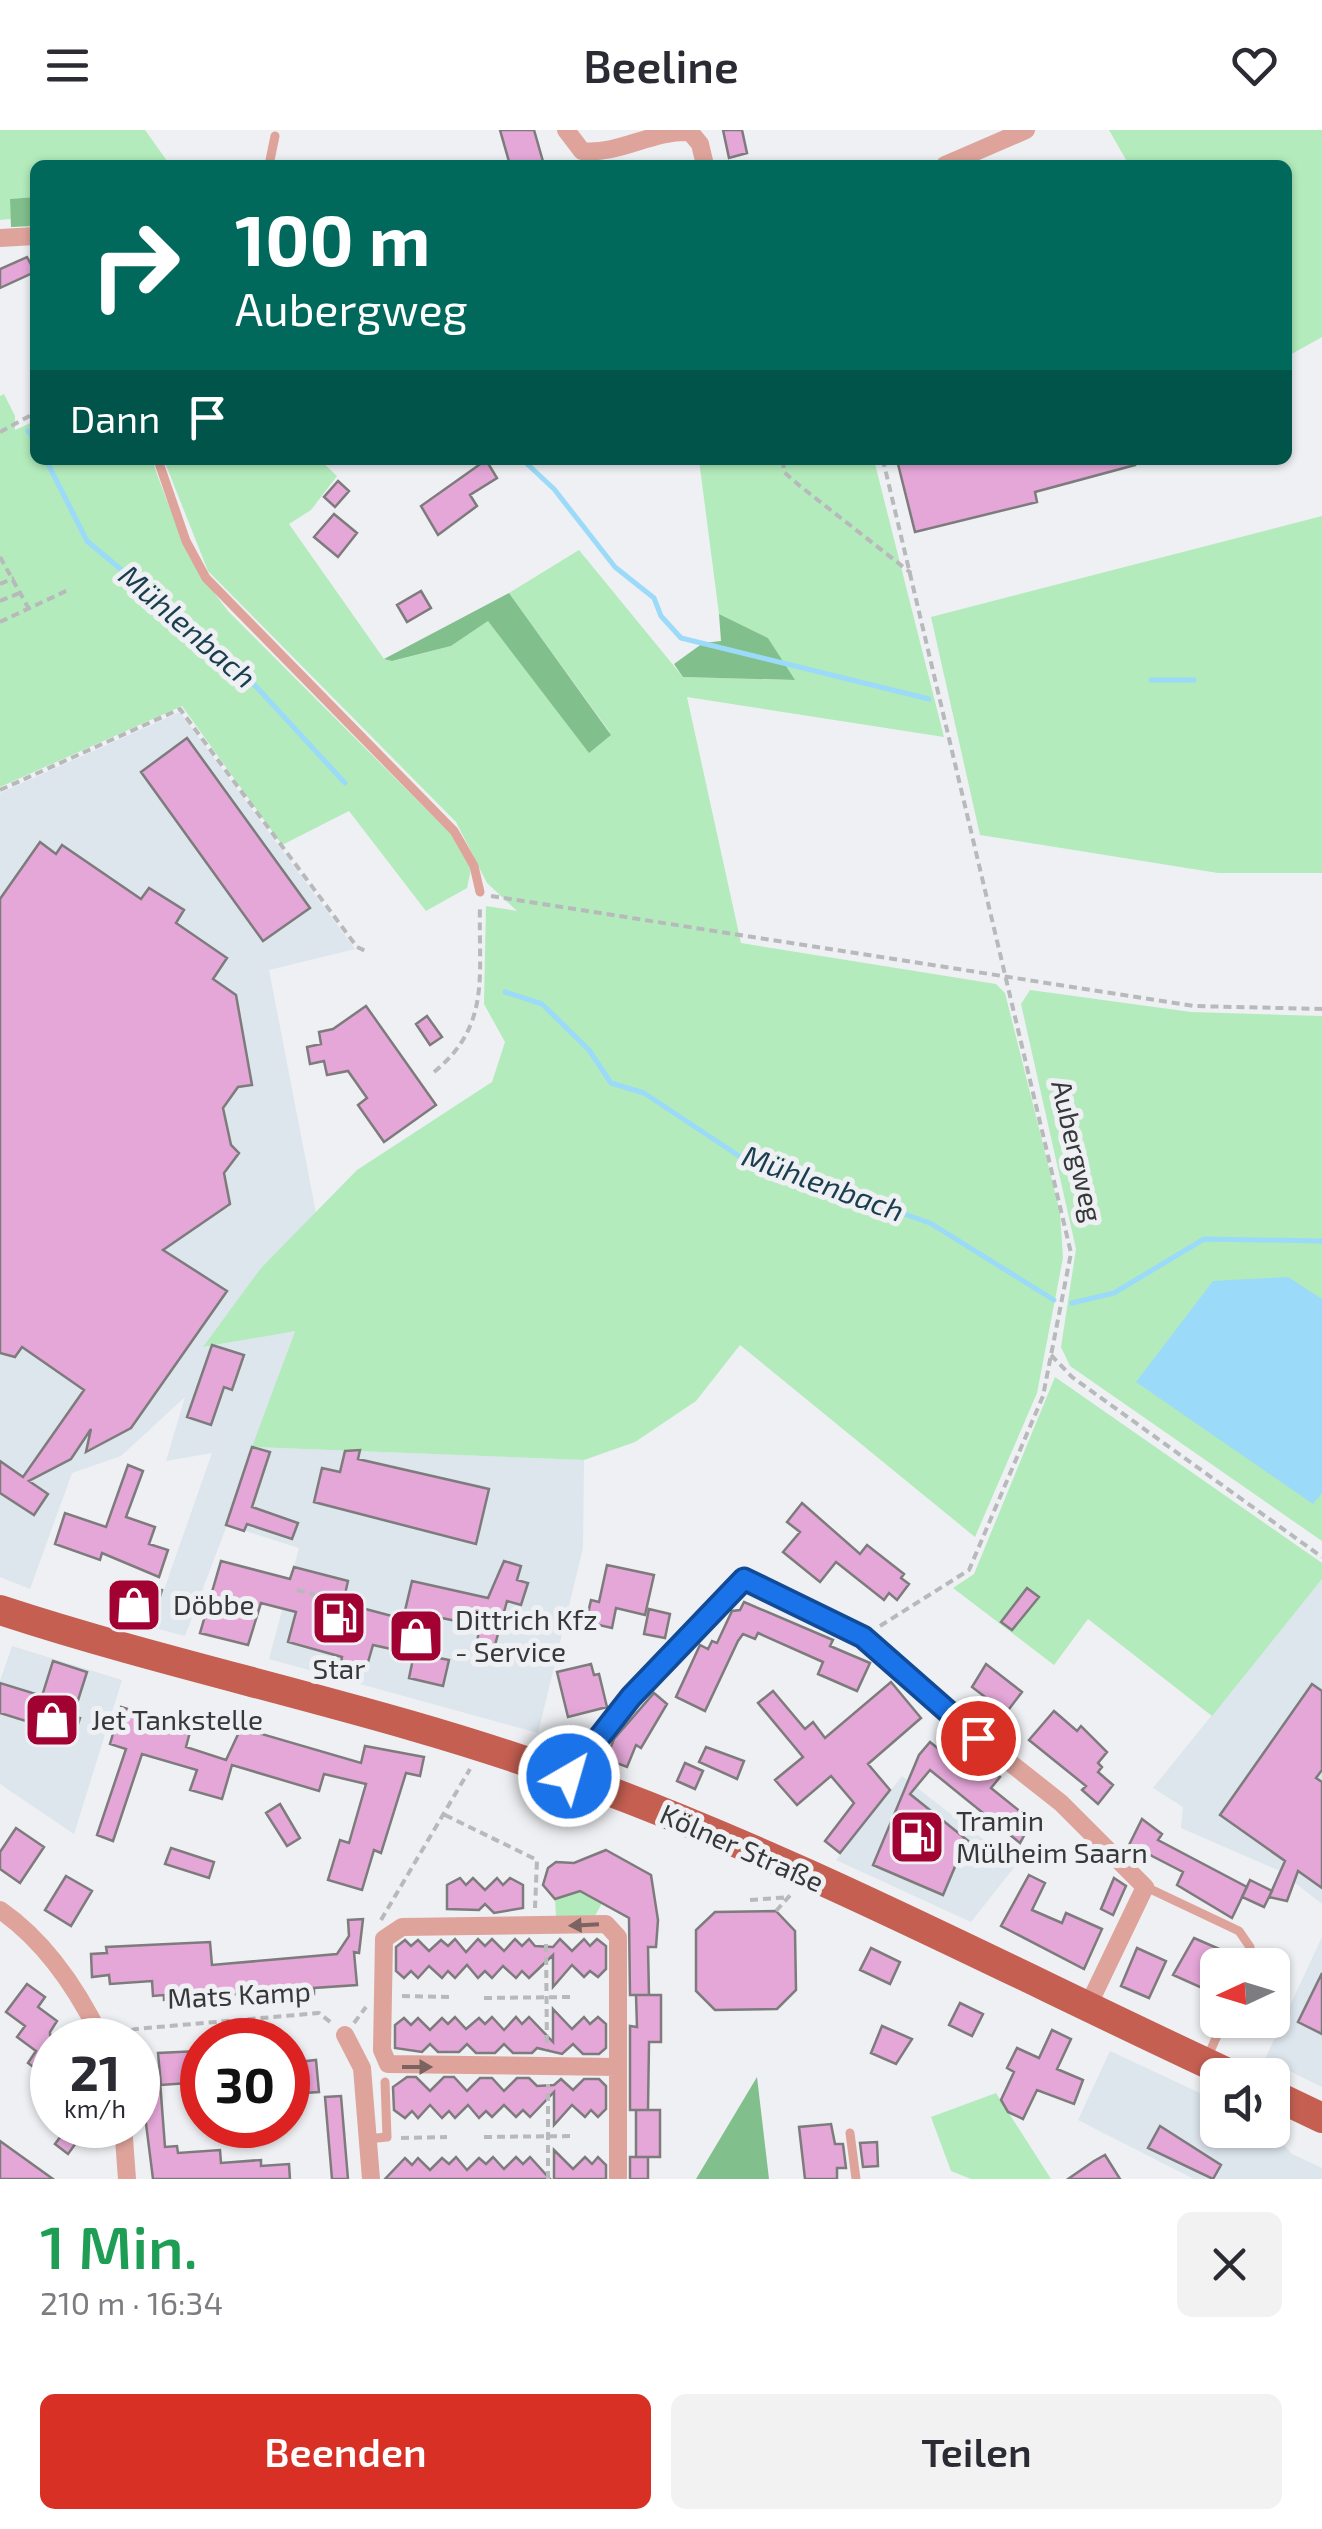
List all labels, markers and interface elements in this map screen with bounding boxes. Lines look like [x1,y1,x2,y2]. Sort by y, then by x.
icon: menu [40,38,95,93]
text: Beeline [583,38,739,92]
icon: heart [1227,38,1282,93]
text: 100 m [235,196,430,280]
icon: right [70,200,200,330]
text: Aubergweg [235,281,468,335]
icon: arrive [180,390,235,445]
text: Dann [70,395,160,441]
water label: Mühlenbach [113,556,264,695]
street label: Aubergweg [1045,1076,1111,1225]
water label: Mühlenbach [738,1136,909,1228]
shop icon: Döbbe [104,1575,164,1635]
place label: Döbbe [173,1587,254,1621]
fuel station icon: Star [309,1588,369,1648]
place label: Dittrich Kfz - Service [455,1602,597,1668]
shop icon: Dittrich Kfz - Service [386,1606,446,1666]
place label: Star [313,1651,365,1685]
shop icon: Jet Tankstelle [22,1690,82,1750]
pin [936,1696,1021,1781]
place label: Jet Tankstelle [91,1702,263,1736]
icon: arrive [951,1711,1006,1766]
position arrow [517,1724,621,1828]
street label: Kölner Straße [655,1796,829,1898]
place label: Tramin Mülheim Saarn [956,1803,1148,1869]
fuel station icon: Tramin Mülheim Saarn [887,1807,947,1867]
one-way arrow [568,1917,600,1933]
north arrow [1200,1948,1290,2038]
map controls [1200,1948,1290,2148]
street label: Mats Kamp [166,1973,312,2015]
speed limit sign: 30 [180,2018,310,2148]
text: 21 [70,2041,120,2101]
button: sound [1200,2058,1290,2148]
one-way arrow [401,2059,433,2075]
text: km/h [64,2093,126,2123]
text: 1 Min. [40,2209,198,2281]
button: close [1177,2212,1282,2317]
text: 210 m · 16:34 [40,2283,223,2321]
button: Beenden [40,2394,651,2509]
button: Teilen [671,2394,1282,2509]

